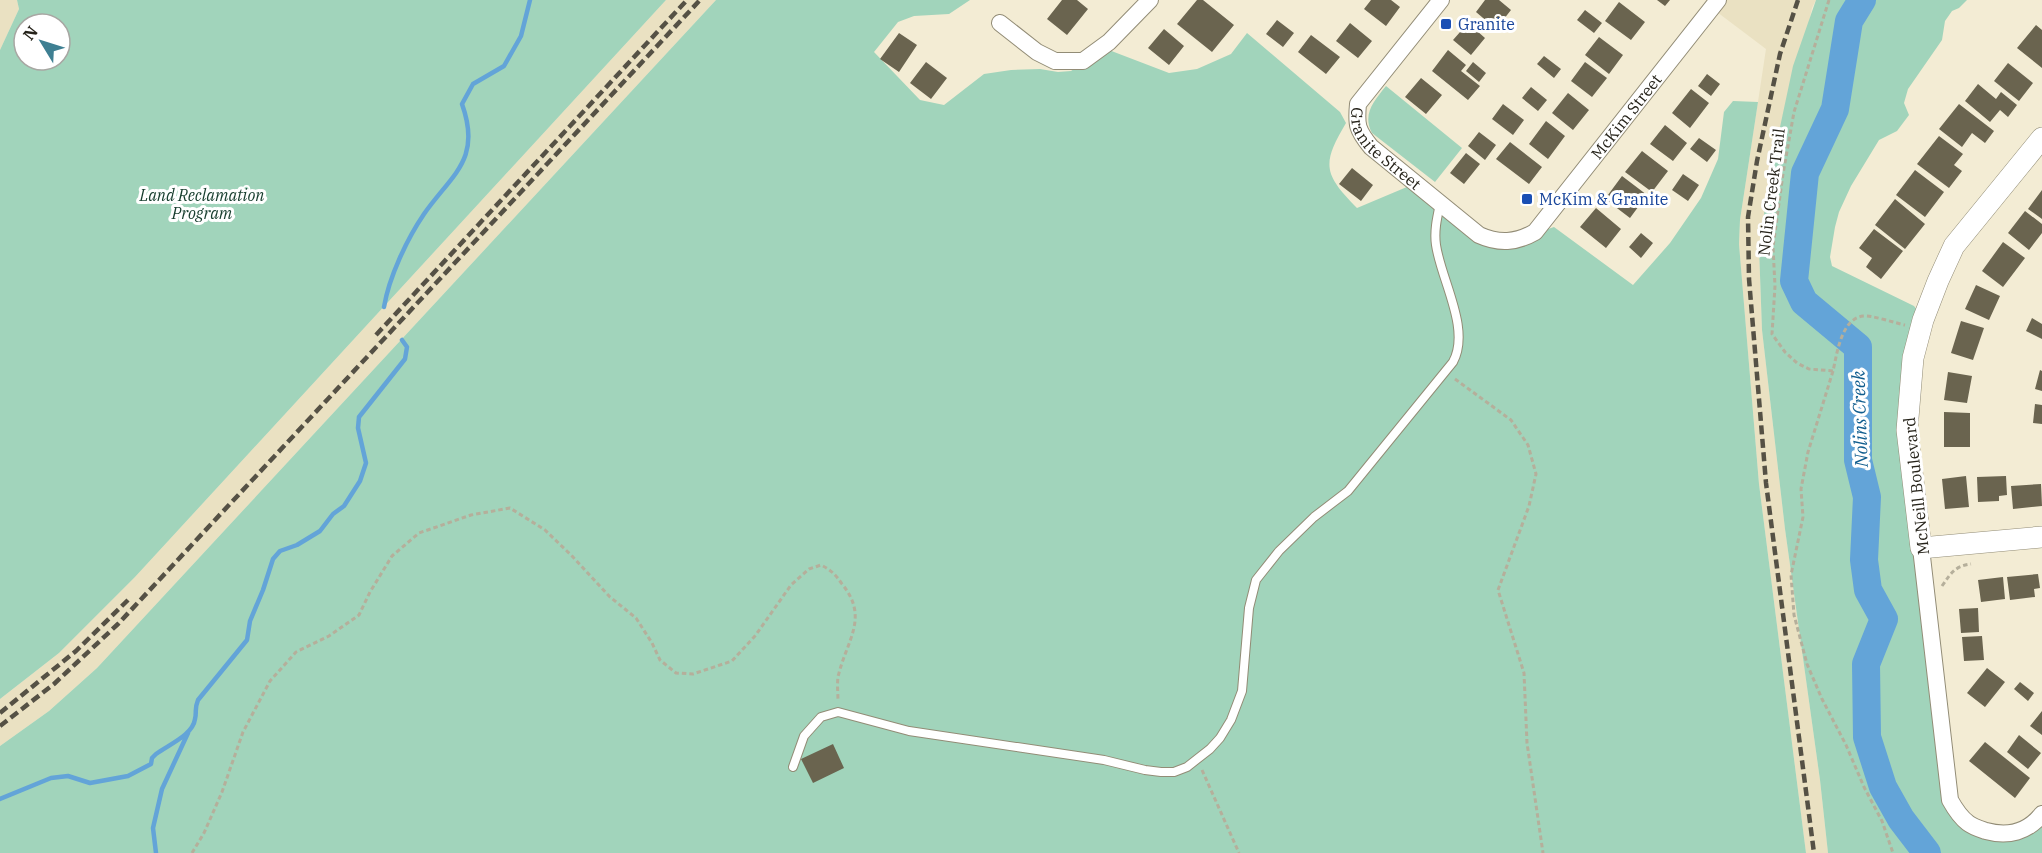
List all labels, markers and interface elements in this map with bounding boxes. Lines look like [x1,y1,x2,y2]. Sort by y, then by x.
north arrow [12,12,72,72]
place label: Granite [1458,14,1515,34]
marker: Granite [1439,17,1453,31]
text: N [18,22,42,44]
street label: McKim Street [1587,70,1666,163]
street label: Granite Street [1347,107,1426,194]
street label: Nolin Creek Trail [1753,127,1789,257]
park label: Land Reclamation Program [139,185,264,223]
place label: McKim & Granite [1539,189,1668,209]
marker: McKim & Granite [1520,192,1534,206]
water label: Nolins Creek [1846,370,1873,469]
street label: McNeill Boulevard [1899,416,1933,556]

